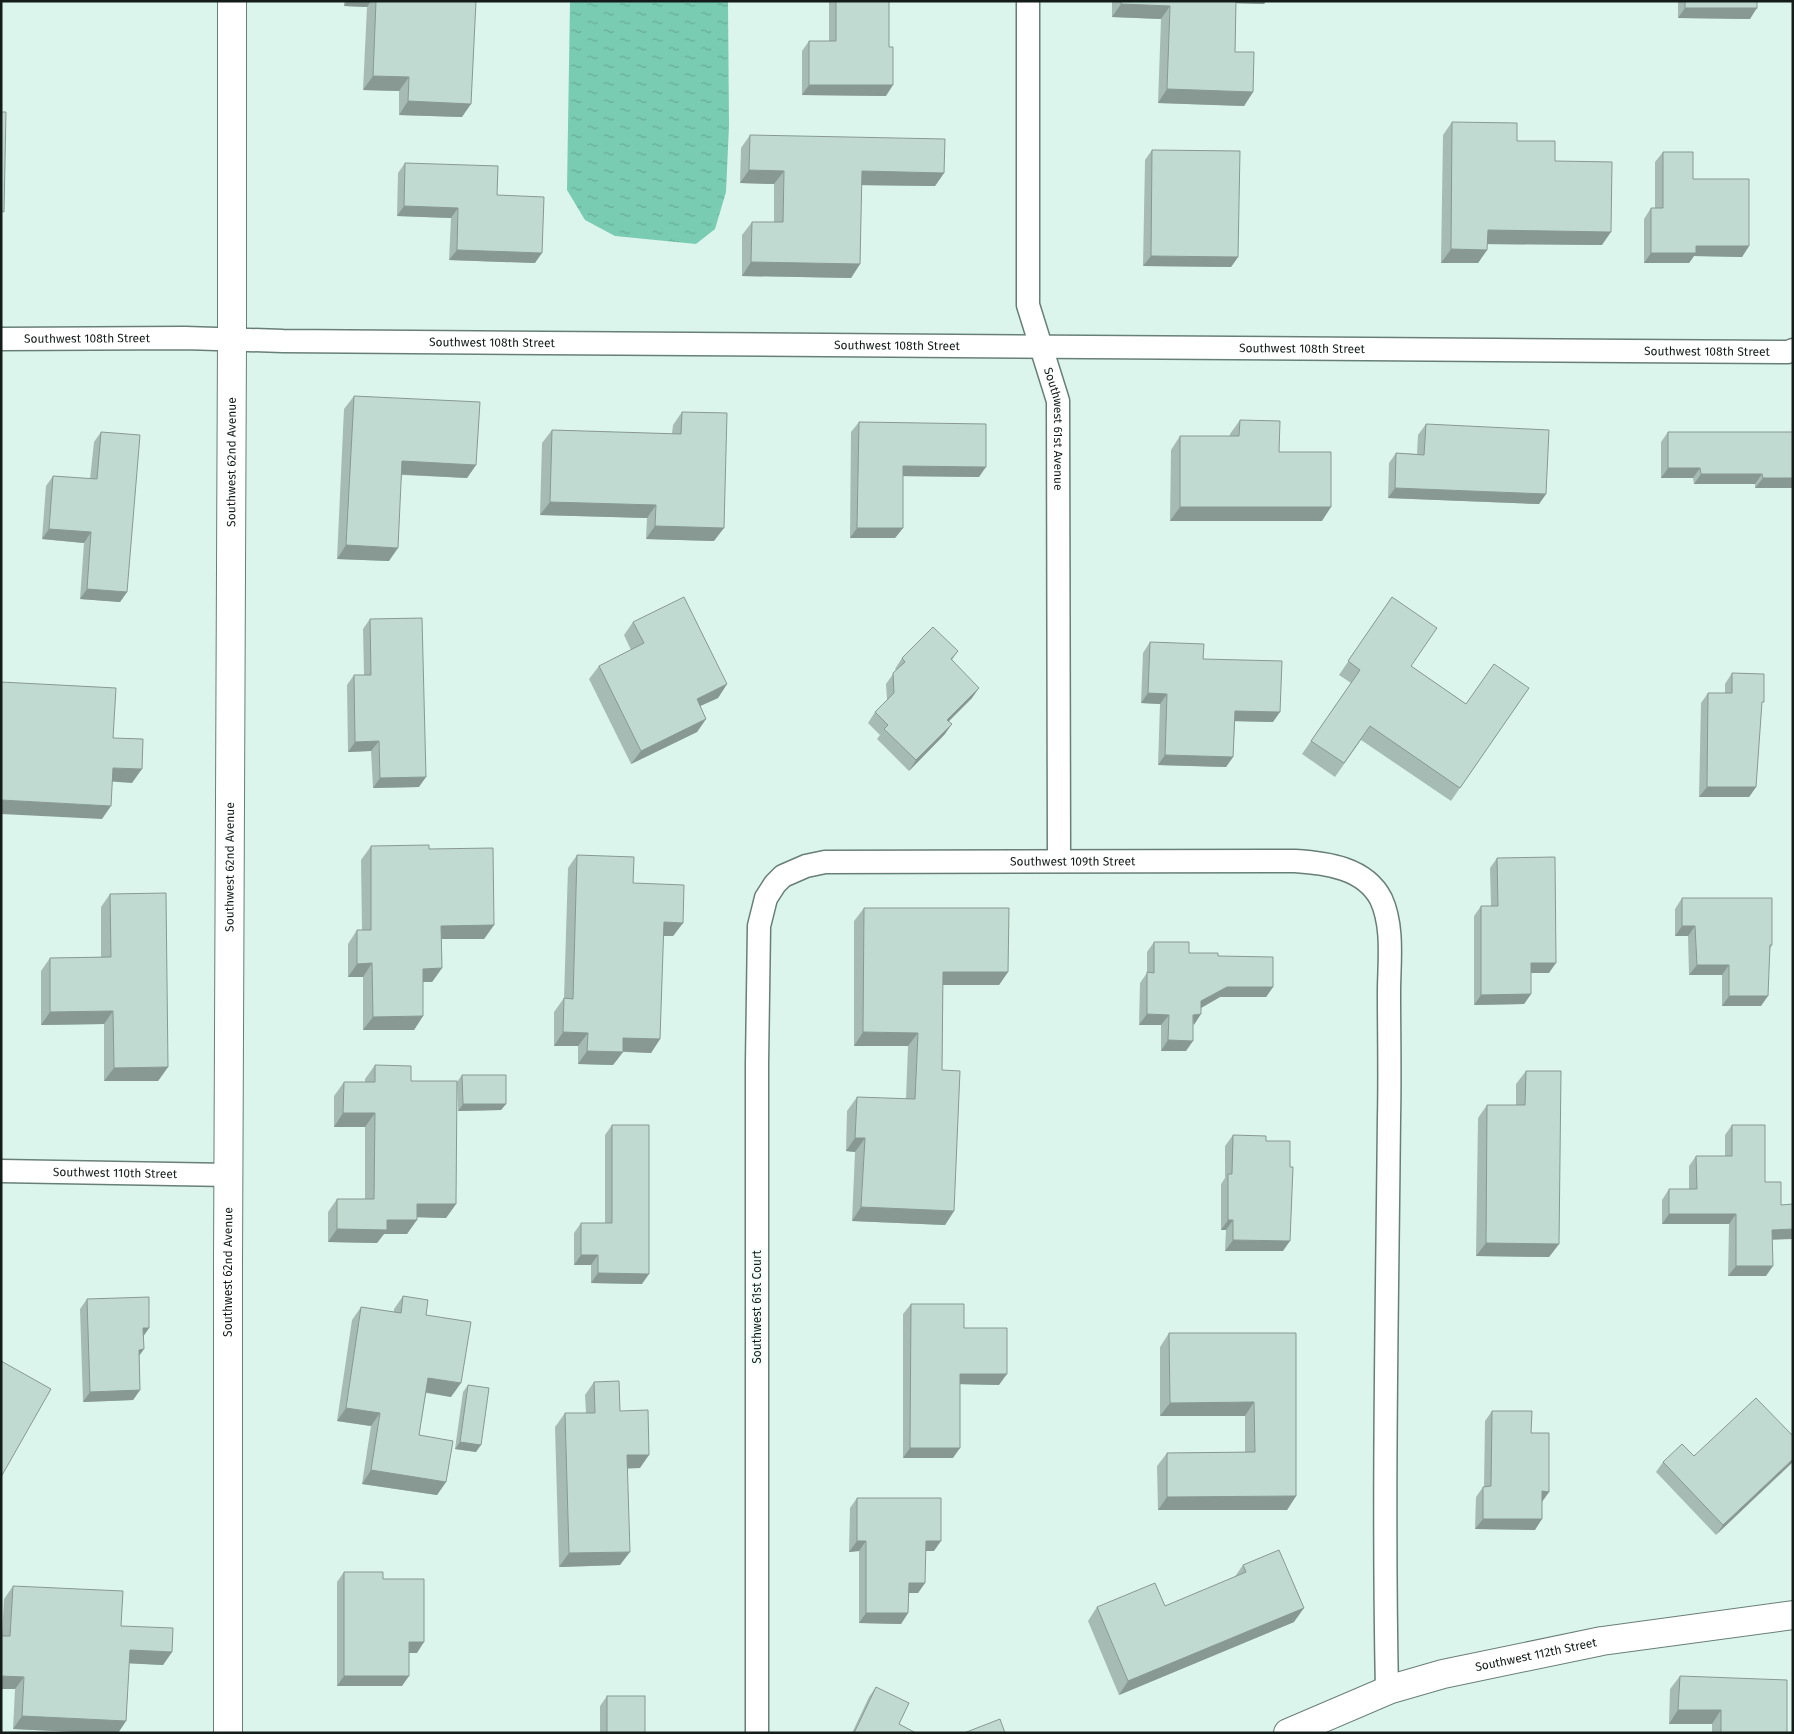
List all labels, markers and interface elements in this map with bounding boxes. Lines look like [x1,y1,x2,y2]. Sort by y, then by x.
street label: Southwest 108th Street [24,331,151,346]
street label: Southwest 108th Street [429,335,556,350]
street label: Southwest 108th Street [834,338,961,353]
street label: Southwest 108th Street [1239,341,1366,356]
street label: Southwest 108th Street [1644,344,1771,359]
street label: Southwest 61st Avenue [1041,366,1065,491]
street label: Southwest 62nd Avenue [224,397,239,527]
street label: Southwest 62nd Avenue [222,802,237,932]
street label: Southwest 109th Street [1010,854,1136,869]
street label: Southwest 110th Street [53,1165,178,1181]
street label: Southwest 62nd Avenue [221,1207,235,1337]
street label: Southwest 61st Court [750,1249,764,1364]
street label: Southwest 112th Street [1474,1635,1598,1674]

